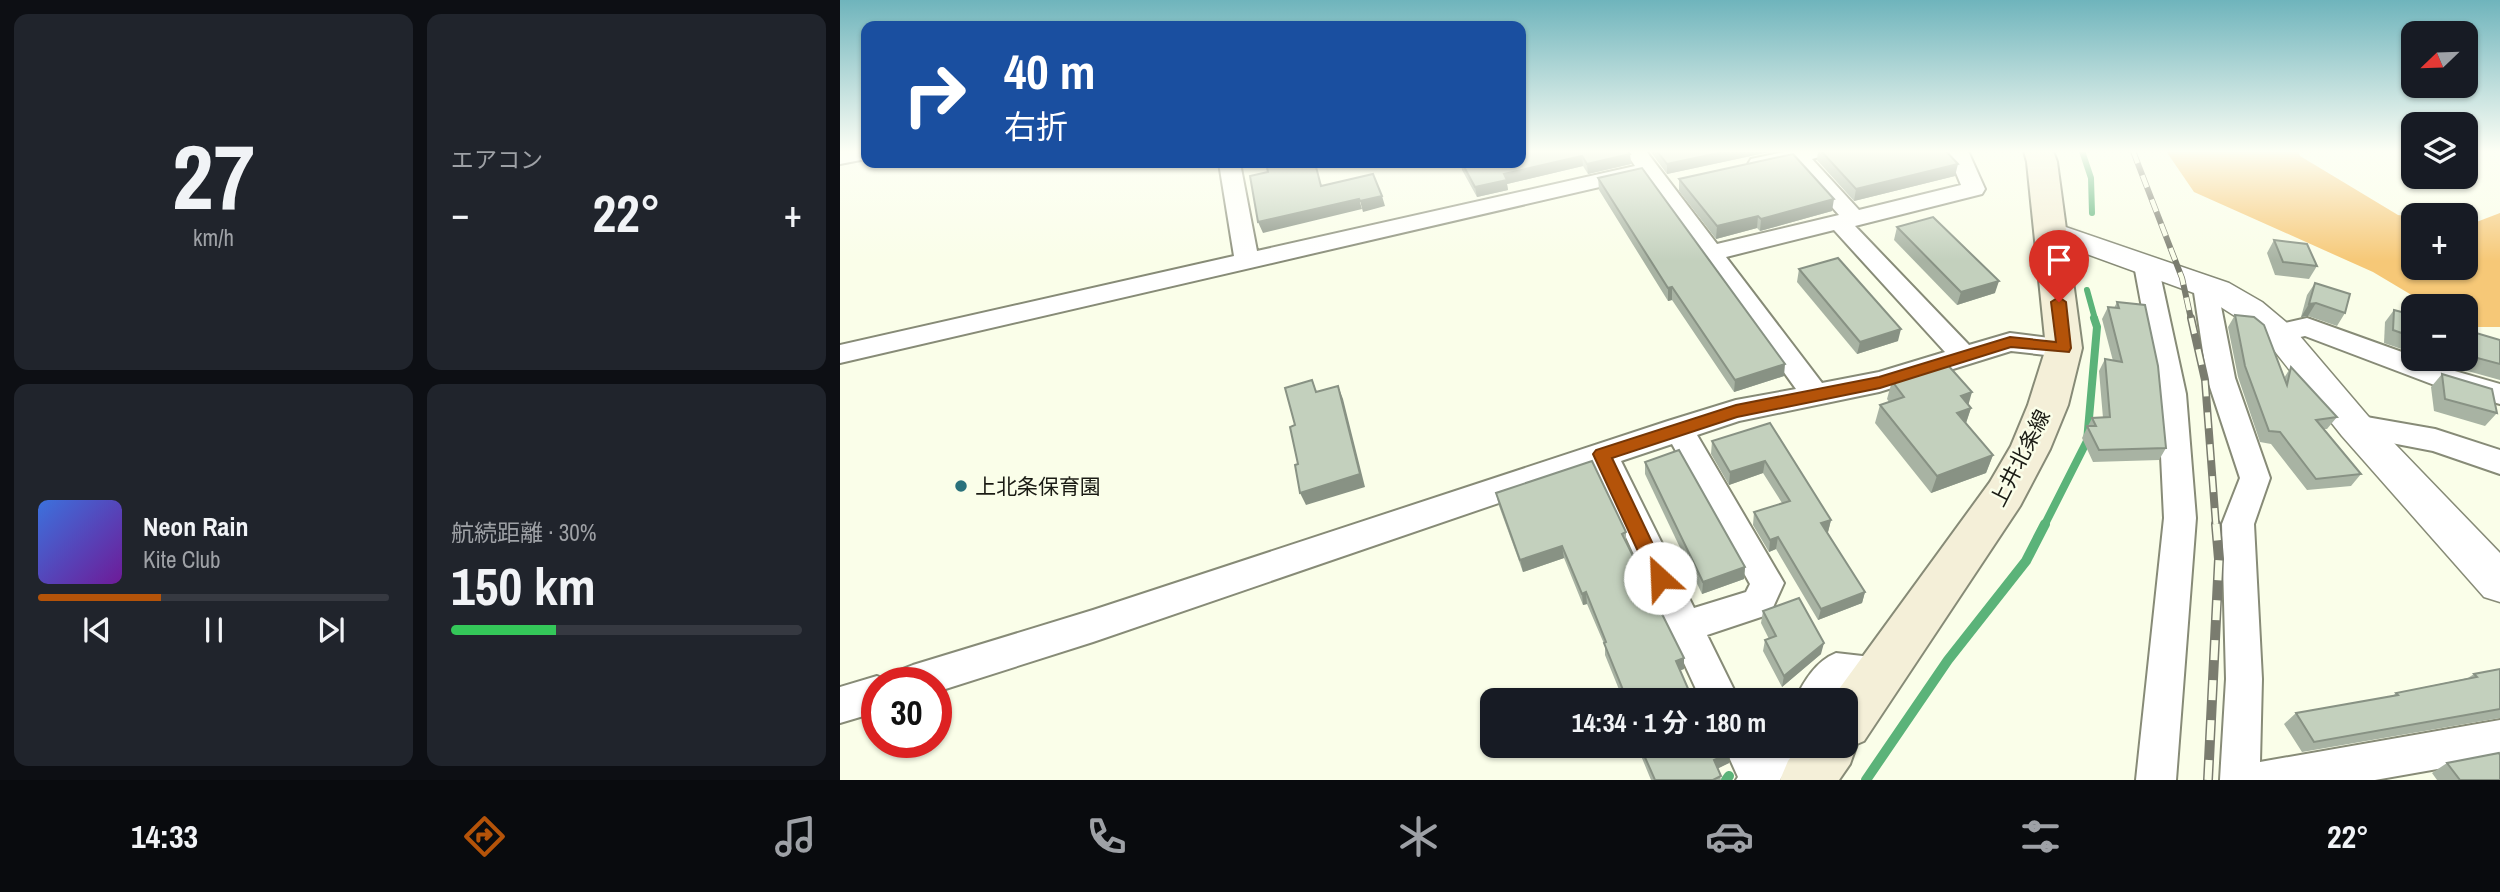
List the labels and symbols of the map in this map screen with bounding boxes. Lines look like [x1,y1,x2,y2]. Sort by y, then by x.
north arrow [2401,21,2478,98]
pin [2029,230,2089,302]
street label: 上井北条線 [1983,405,2057,511]
place label: 上北条保育園 [975,472,1101,501]
marker: 上北条保育園 [953,478,969,494]
position arrow [1623,541,1697,615]
speed limit sign: 30 [861,667,952,758]

